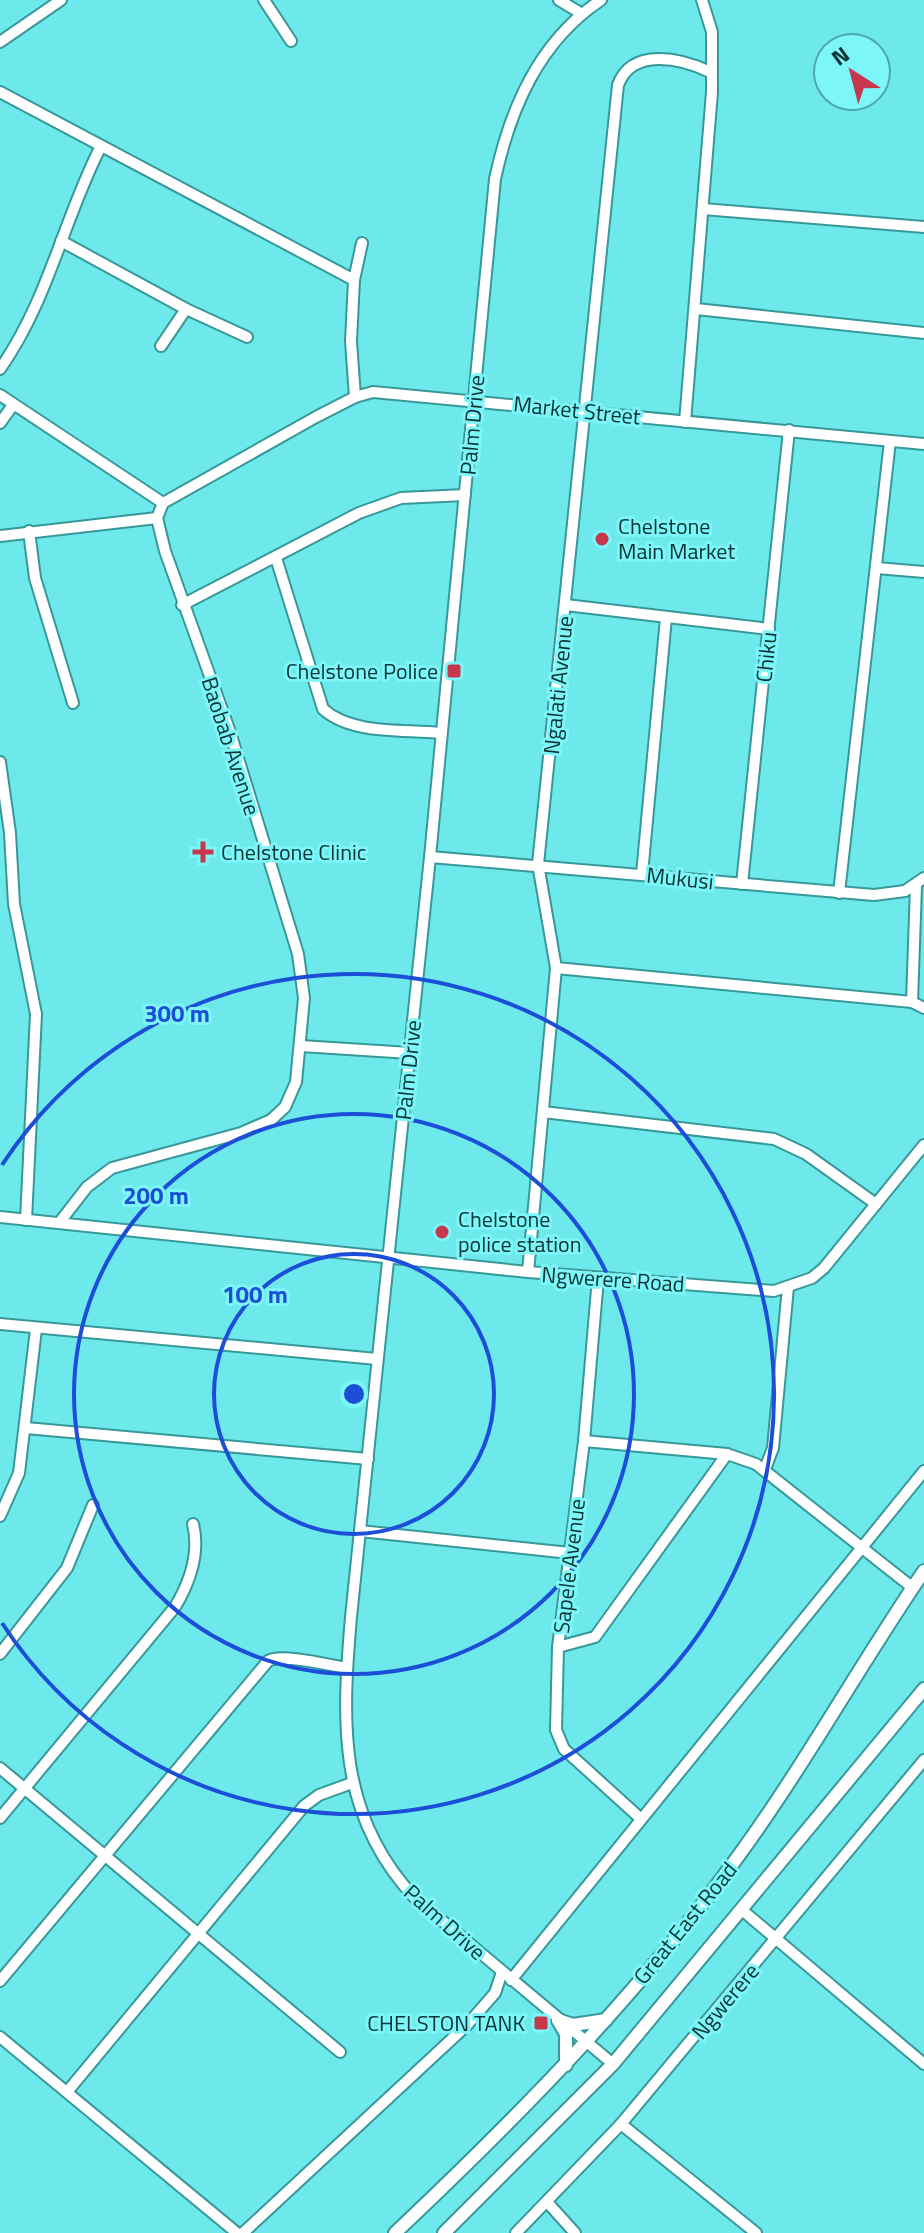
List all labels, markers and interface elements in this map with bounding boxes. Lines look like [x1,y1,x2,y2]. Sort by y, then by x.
north arrow [812,32,892,112]
text: N [824,38,856,74]
street label: Palm Drive [451,374,493,476]
street label: Market Street [512,386,643,434]
place label: Chelstone Main Market [618,509,735,568]
marker: Chelstone Main Market [593,530,611,548]
street label: Ngalati Avenue [534,614,582,756]
street label: Chiku [746,630,786,684]
place label: Chelstone Police [286,654,438,688]
marker: Chelstone Police [445,662,463,680]
street label: Baobab Avenue [193,672,269,820]
place label: Chelstone Clinic [221,835,366,869]
marker: Chelstone Clinic [192,841,214,863]
street label: Mukusi [645,858,715,898]
text: 300 m [144,995,210,1031]
street label: Palm Drive [386,1018,430,1122]
text: 200 m [123,1177,189,1213]
place label: Chelstone police station [458,1202,581,1261]
marker: Chelstone police station [433,1223,451,1241]
street label: Ngwerere Road [540,1257,686,1301]
text: 100 m [222,1276,288,1312]
centre of rings [340,1380,368,1408]
street label: Sapele Avenue [544,1497,594,1635]
street label: Great East Road [625,1854,745,1992]
street label: Palm Drive [396,1876,494,1968]
street label: Ngwerere [683,1955,767,2047]
place label: CHELSTON TANK [367,2006,525,2040]
marker: CHELSTON TANK [532,2014,550,2032]

